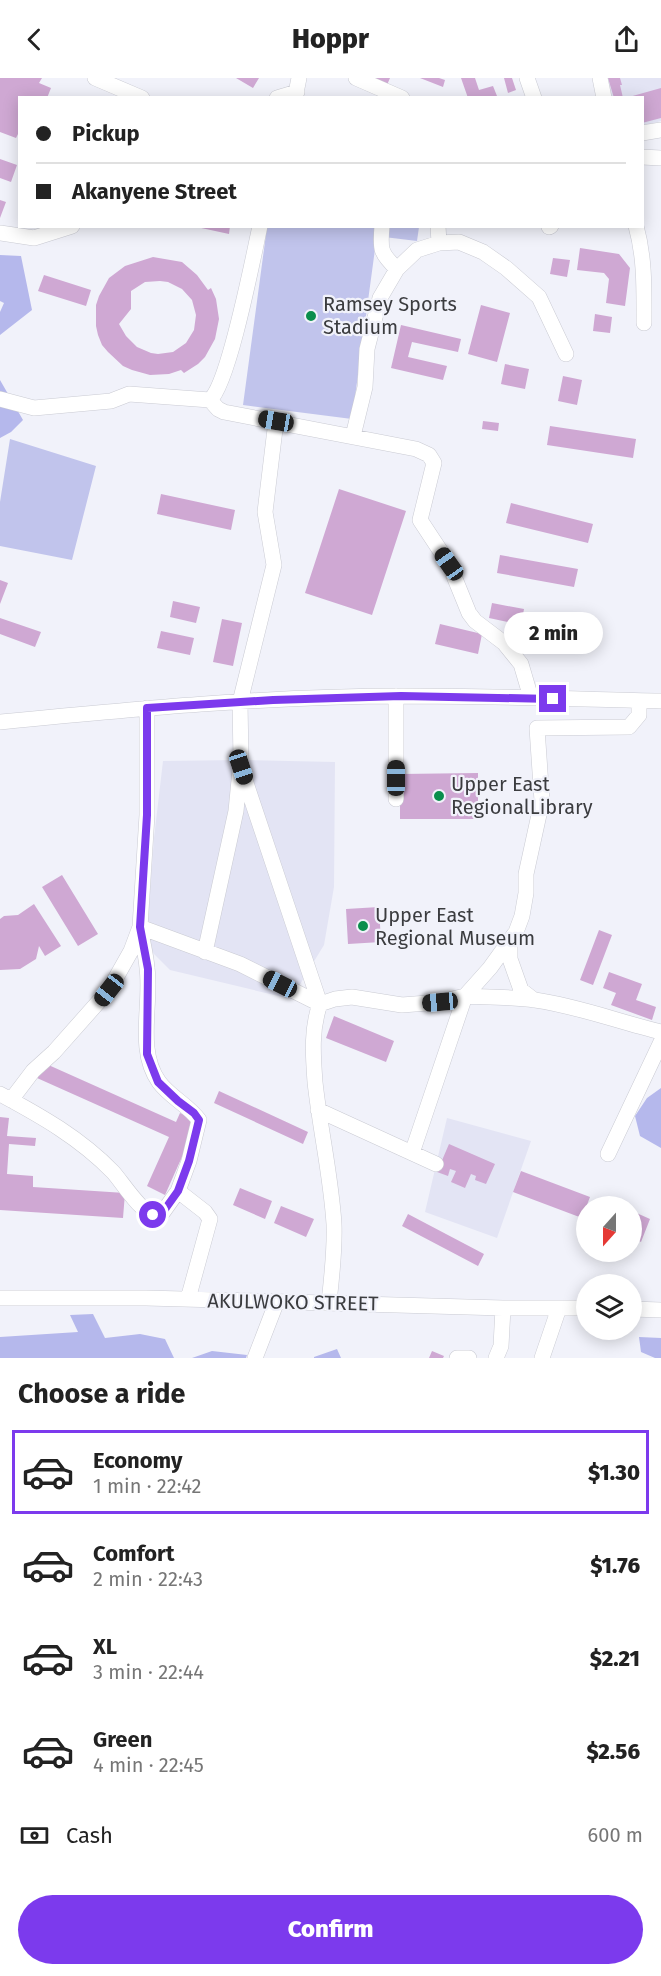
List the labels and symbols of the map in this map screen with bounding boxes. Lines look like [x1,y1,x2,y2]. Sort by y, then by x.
place label: Ramsey Sports Stadium [323,292,457,339]
marker: Ramsey Sports Stadium [304,309,318,323]
car [257,409,295,433]
car [431,544,467,584]
callout: 2 min [504,612,602,654]
route end [539,685,566,712]
car [227,747,255,787]
car [387,760,405,796]
place label: Upper East RegionalLibrary [451,772,593,819]
marker: Upper East RegionalLibrary [432,789,446,803]
place label: Upper East Regional Museum [375,903,535,950]
marker: Upper East Regional Museum [356,919,370,933]
car [260,968,300,1000]
car [91,970,127,1010]
car [421,991,459,1013]
north arrow [576,1196,642,1262]
route start [139,1201,166,1228]
street label: AKULWOKO STREET [207,1289,379,1316]

